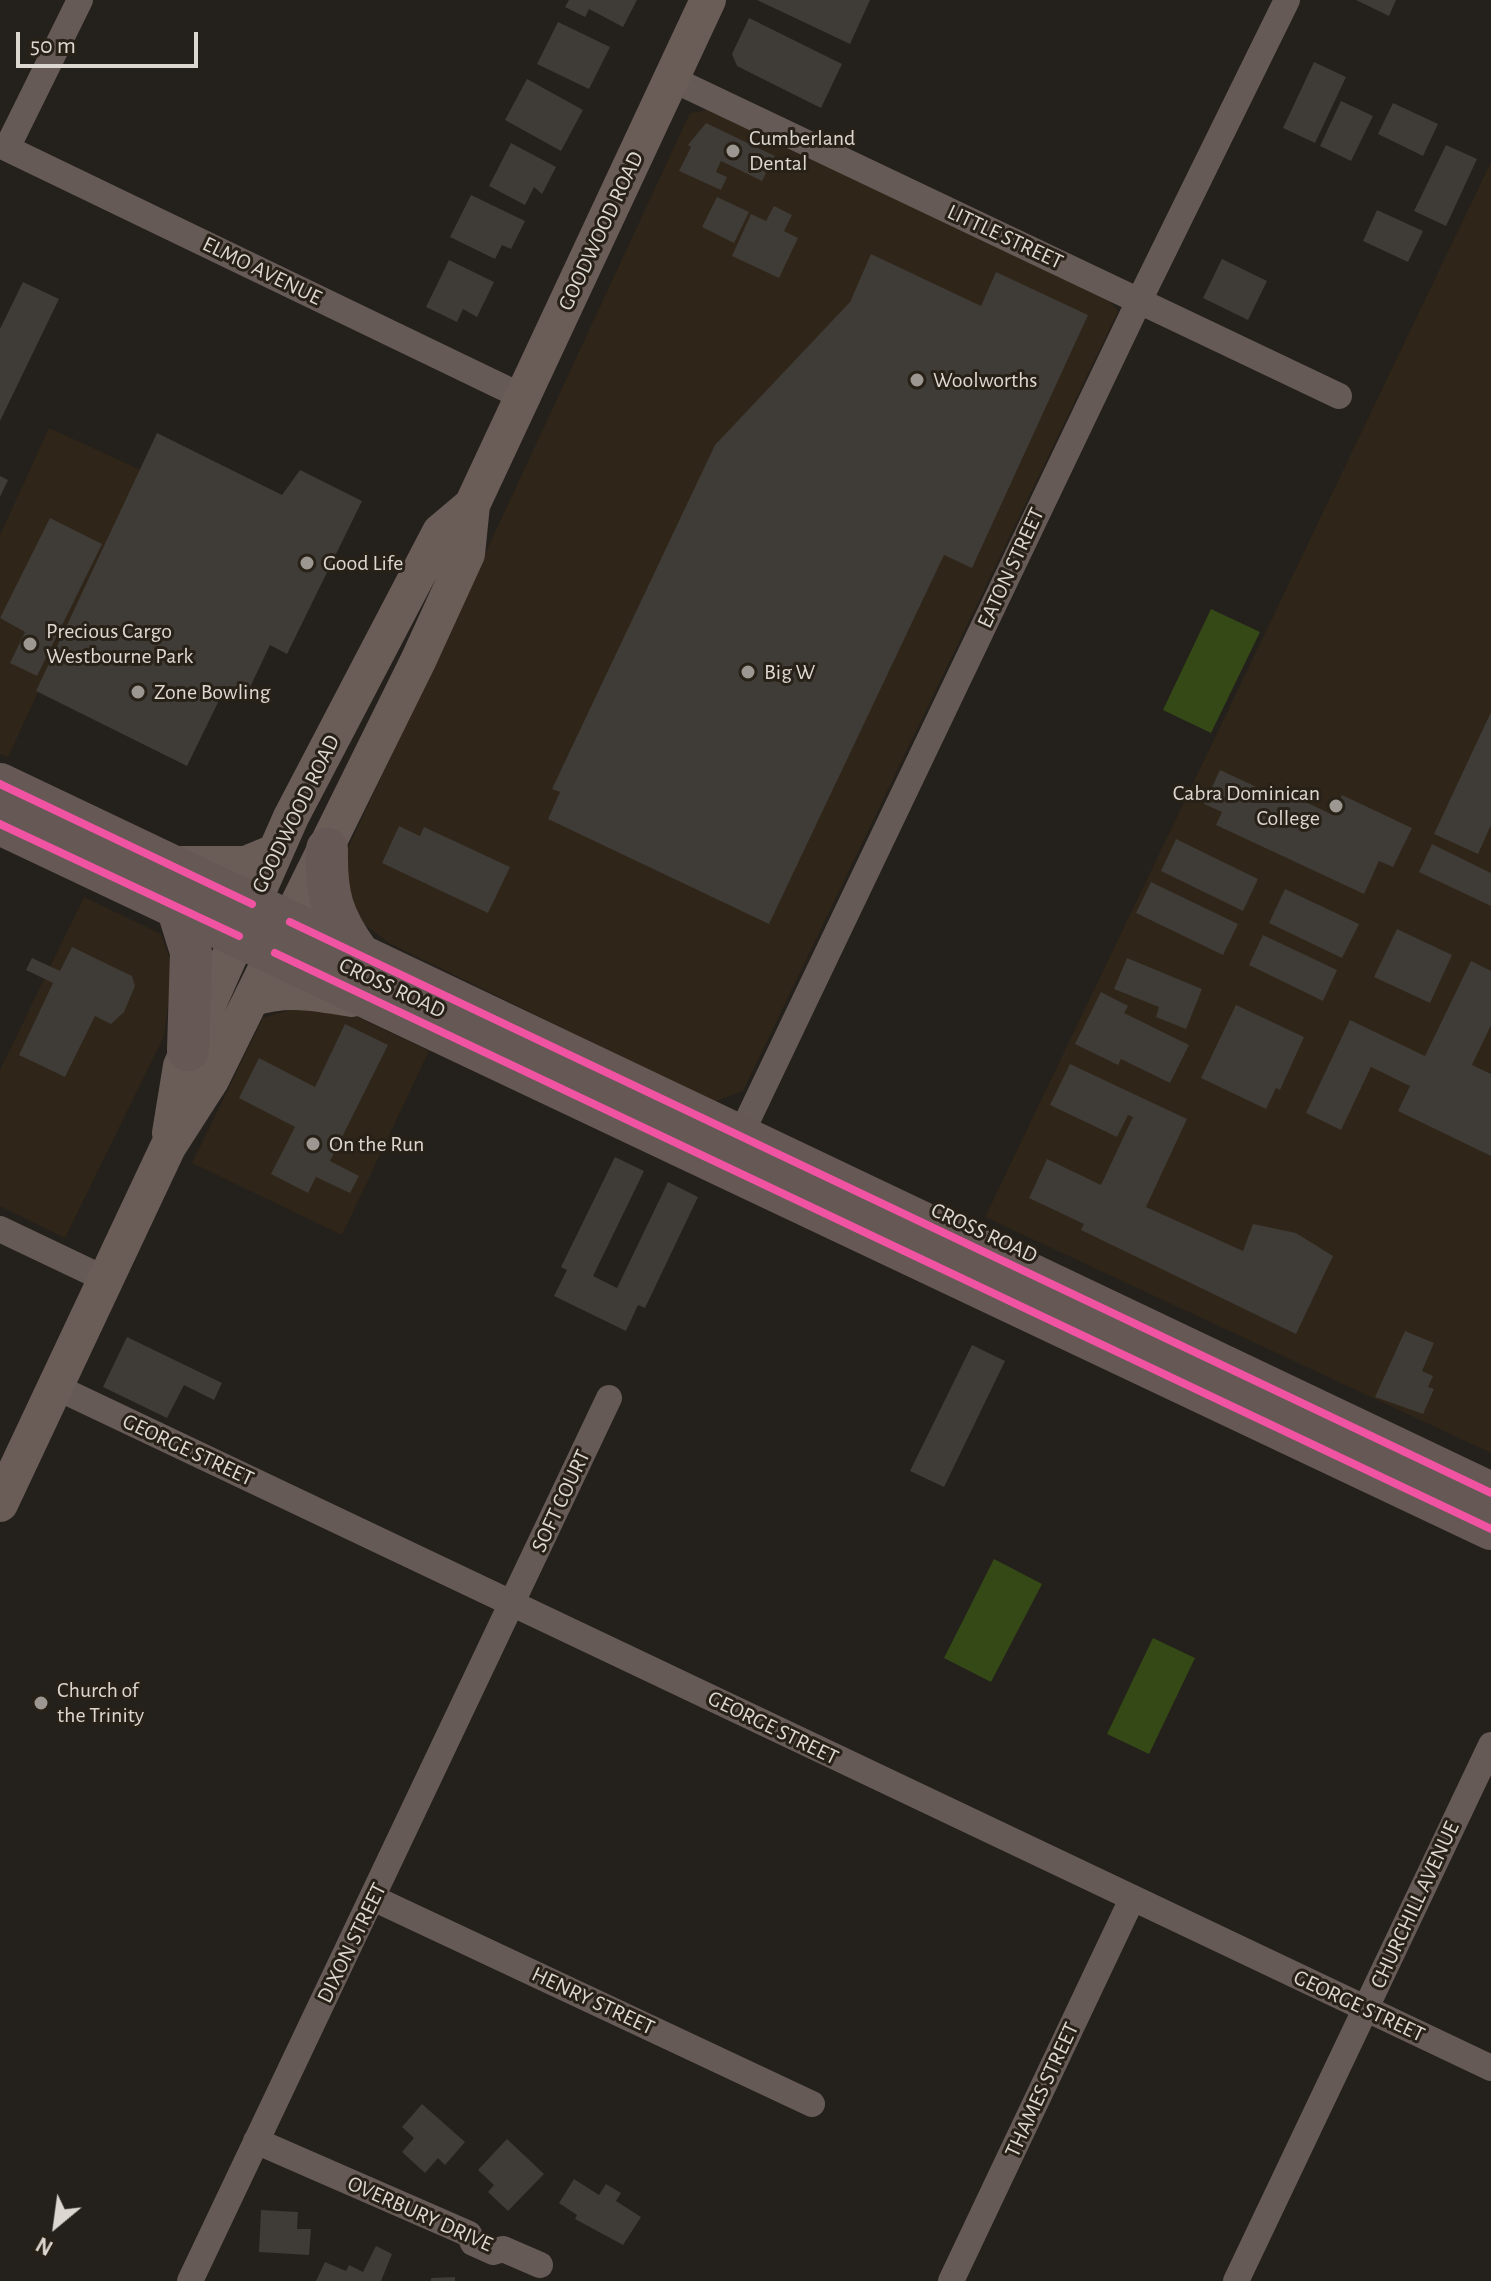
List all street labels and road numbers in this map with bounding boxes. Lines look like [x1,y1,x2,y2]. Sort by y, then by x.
street label: GOODWOOD ROAD [553,147,649,315]
street label: LITTLE STREET [943,199,1067,275]
street label: ELMO AVENUE [198,231,326,311]
street label: EATON STREET [972,504,1050,632]
street label: GOODWOOD ROAD [246,731,346,897]
street label: CROSS ROAD [335,952,449,1024]
street label: CROSS ROAD [927,1197,1041,1269]
street label: GEORGE STREET [118,1408,258,1492]
street label: SOFT COURT [526,1445,596,1557]
street label: GEORGE STREET [703,1685,843,1771]
street label: CHURCHILL AVENUE [1365,1817,1465,1993]
street label: DIXON STREET [312,1879,392,2007]
street label: HENRY STREET [527,1961,659,2041]
street label: GEORGE STREET [1289,1964,1429,2048]
street label: THAMES STREET [999,2018,1085,2162]
street label: OVERBURY DRIVE [343,2170,497,2258]

